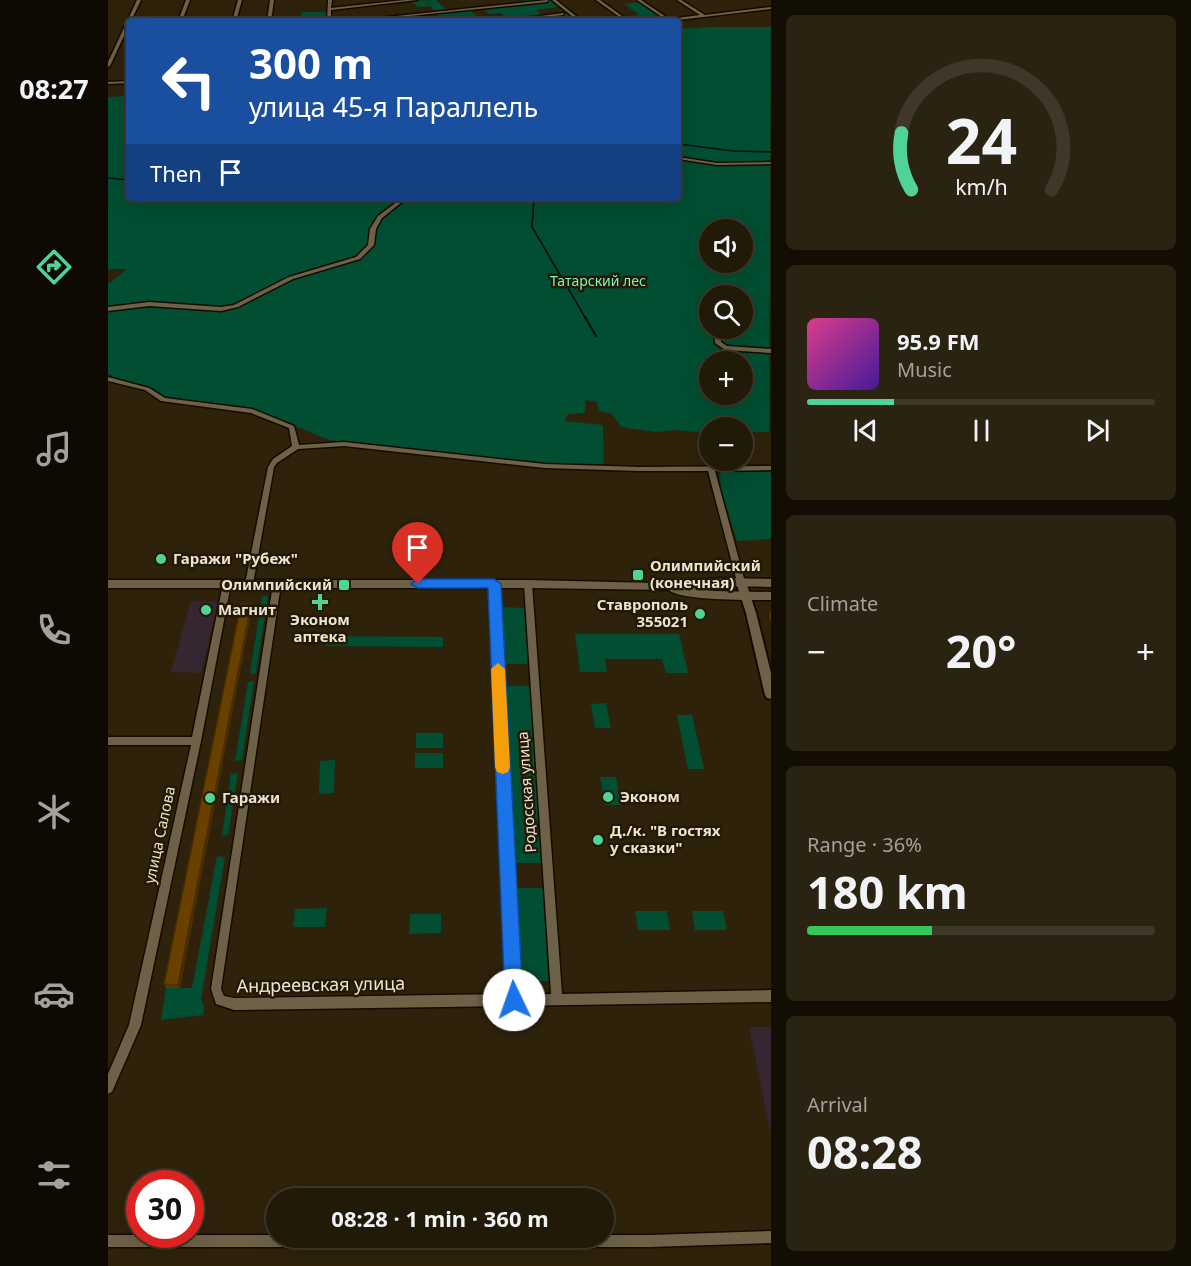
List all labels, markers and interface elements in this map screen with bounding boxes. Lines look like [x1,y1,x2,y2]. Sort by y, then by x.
text: 300 m [249,34,373,91]
icon: left [150,42,228,120]
text: 08:27 [19,70,89,107]
text: улица 45-я Параллель [249,88,538,125]
text: 24 [945,97,1017,182]
icon: arrive [214,156,247,189]
text: Then [150,158,202,188]
text: km/h [955,172,1007,201]
map controls [699,219,753,471]
button: sound [699,219,753,273]
icon: directions [33,246,75,288]
park label: Татарский лес [550,271,646,290]
button: search [699,285,753,339]
text: 95.9 FM [897,326,979,356]
button: + [699,351,753,405]
text: Music [897,356,952,383]
icon: previous [849,414,882,447]
icon: pause [965,414,998,447]
icon: next [1081,414,1114,447]
button: − [699,417,753,471]
icon: music [33,428,75,470]
pin [392,522,443,584]
icon: arrive [401,531,434,564]
place label: Гаражи "Рубеж" [173,548,298,568]
marker: Гаражи "Рубеж" [154,552,168,566]
place label: Олимпийский (конечная) [650,555,761,592]
marker: Олимпийский (конечная) [631,568,645,582]
place label: Олимпийский [221,574,332,594]
marker: Олимпийский [337,578,351,592]
text: Climate [807,590,878,617]
place label: Ставрополь 355021 [597,594,688,631]
marker: Эконом аптека [313,595,327,609]
place label: Магнит [218,599,276,619]
marker: Магнит [199,603,213,617]
marker: Ставрополь 355021 [693,607,707,621]
icon: phone [33,609,75,651]
place label: Эконом аптека [290,609,350,646]
text: 20° [946,620,1016,681]
text: − [807,629,826,674]
text: + [1136,629,1155,674]
street label: Родосская улица [512,731,540,853]
street label: улица Салова [139,784,179,885]
place label: Эконом [620,786,680,806]
place label: Гаражи [222,787,280,807]
marker: Эконом [601,790,615,804]
icon: climate [33,791,75,833]
marker: Гаражи [203,791,217,805]
place label: Д./к. "В гостях у сказки" [609,820,721,857]
text: Range · 36% [807,831,922,858]
marker: Д./к. "В гостях у сказки" [591,833,605,847]
text: 180 km [807,861,968,922]
position arrow [482,968,546,1032]
street label: Андреевская улица [236,971,405,997]
icon: car [33,973,75,1015]
text: Arrival [807,1091,868,1118]
text: 08:28 [807,1121,923,1182]
icon: filters [33,1154,75,1196]
speed limit sign: 30 [126,1170,204,1248]
text: 08:28 · 1 min · 360 m [331,1203,549,1233]

